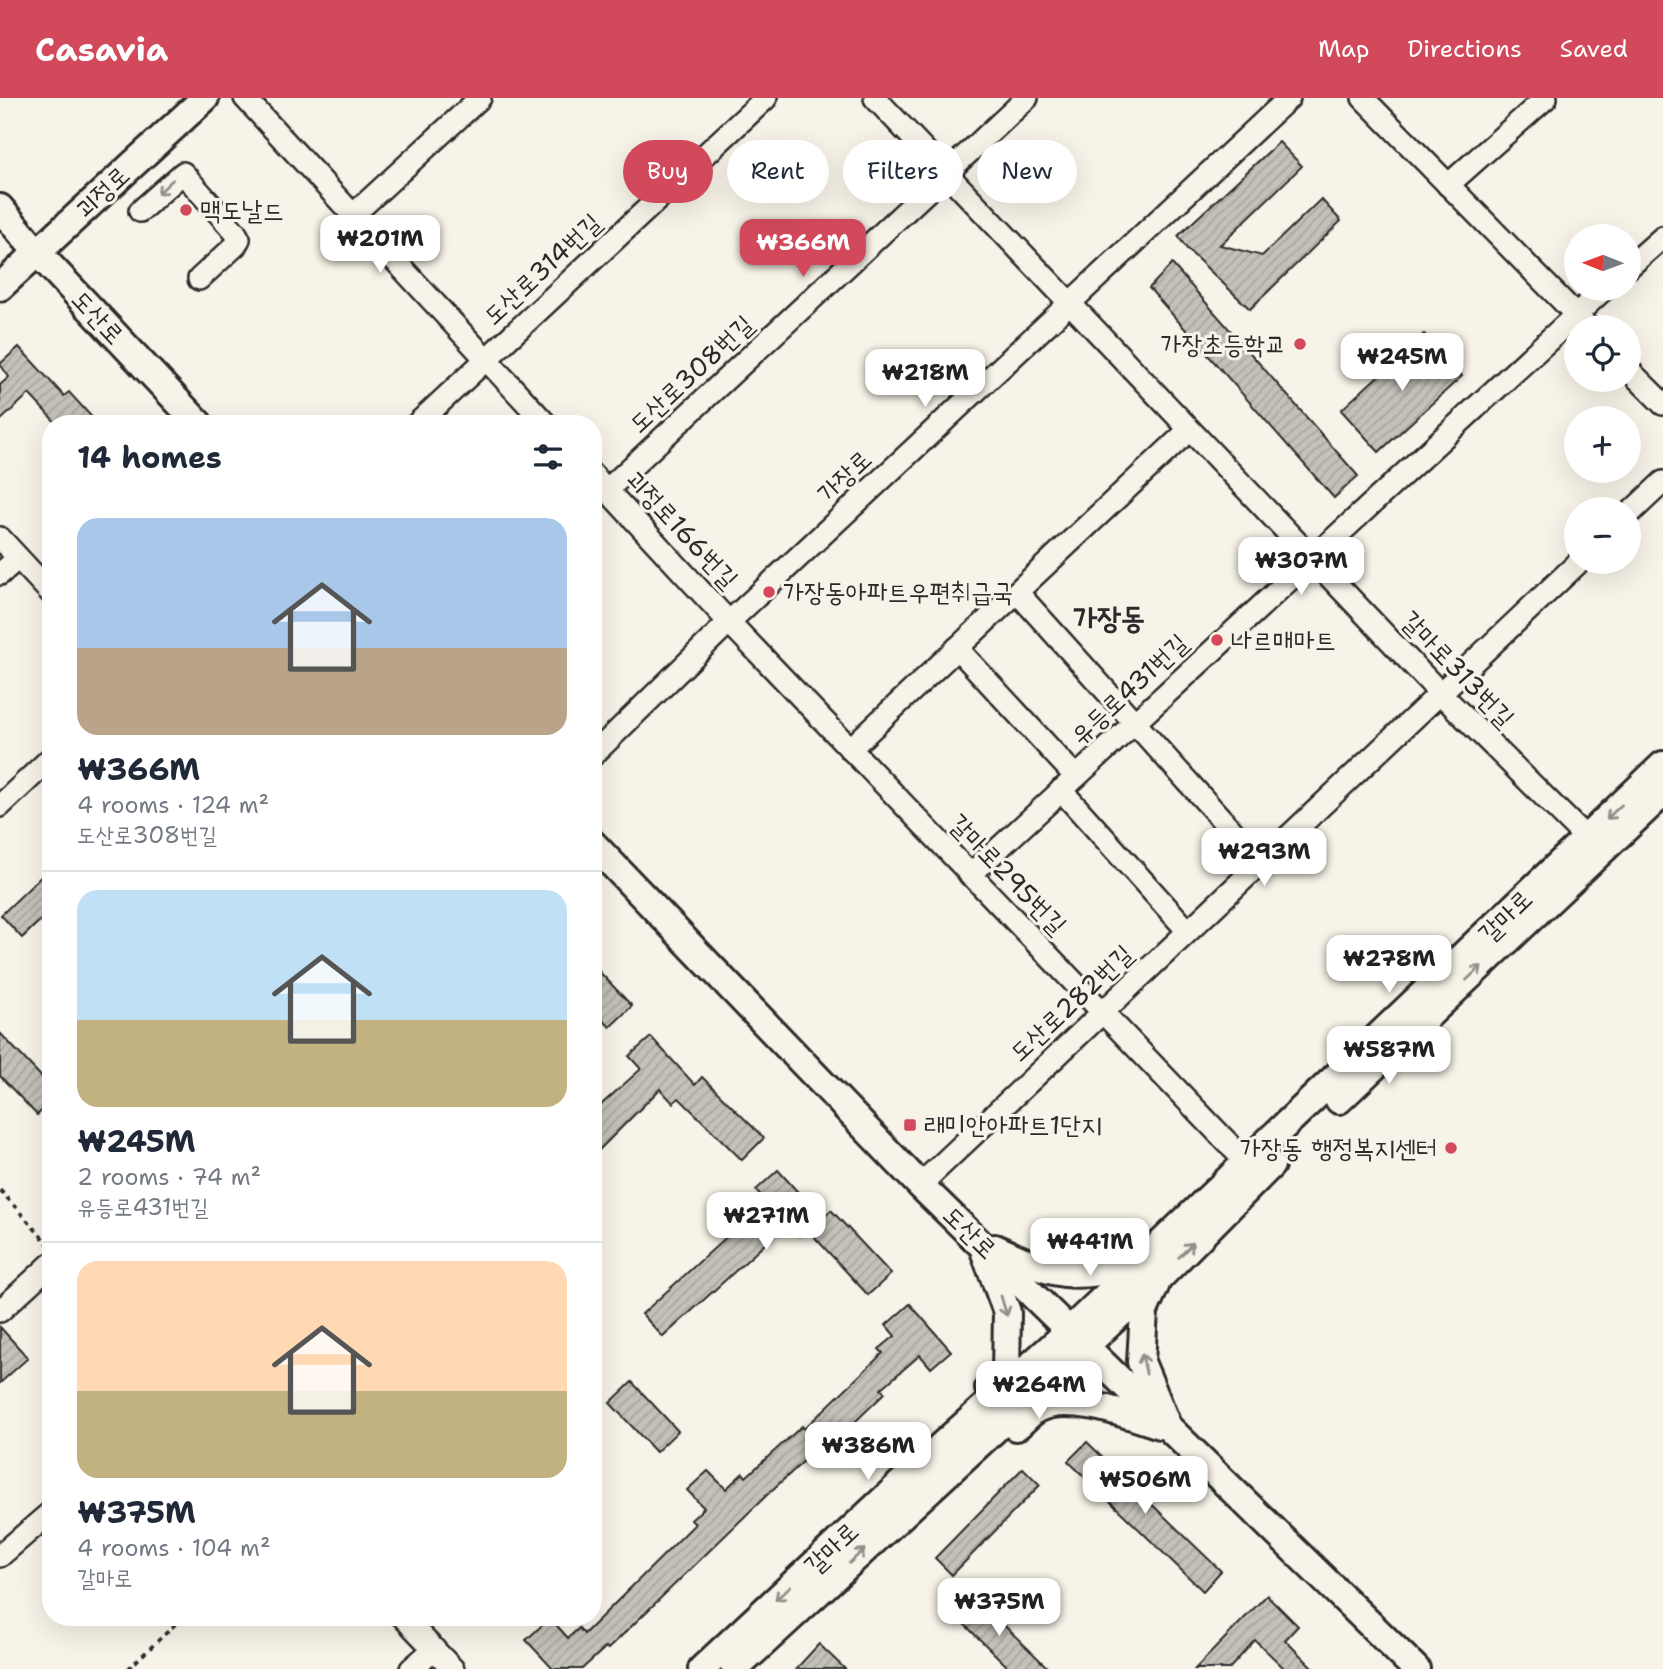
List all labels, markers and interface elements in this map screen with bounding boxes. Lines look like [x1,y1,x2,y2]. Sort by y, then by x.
text: Casavia [35,27,168,72]
text: Map [1318,33,1369,65]
text: Directions [1407,33,1522,65]
text: Saved [1560,33,1628,65]
chip: Buy [623,140,713,203]
chip: Rent [727,140,829,203]
chip: Filters [843,140,963,203]
chip: New [977,140,1077,203]
street label: 괴정로 [67,157,137,226]
one-way arrow [157,179,174,196]
place label: 맥도날드 [200,192,284,227]
marker: 맥도날드 [178,202,194,218]
street label: 도산로314번길 [475,205,608,332]
pin: ₩201M [331,216,429,275]
pin: ₩366M [754,220,852,279]
text: ₩201M [336,223,424,253]
north arrow [1564,224,1642,301]
map controls [1564,224,1641,574]
text: ₩366M [756,227,850,257]
street label: 도산로 [64,282,133,352]
street label: 도산로308번길 [621,307,761,440]
button: locate [1564,315,1641,392]
place label: 가장초등학교 [1160,326,1286,361]
pin: ₩245M [1353,334,1451,393]
marker: 가장초등학교 [1292,336,1308,352]
text: ₩245M [1357,341,1447,371]
pin: ₩218M [876,350,974,409]
text: ₩218M [881,357,969,387]
button: + [1564,406,1641,483]
text: 14 homes [77,437,222,478]
icon: filters [529,438,567,476]
street label: 가장로 [809,441,879,510]
street label: 괴정로166번길 [618,462,746,596]
button: − [1564,497,1641,574]
pin: ₩307M [1252,538,1350,597]
text: ₩307M [1254,545,1348,575]
icon: home [259,564,385,690]
place label: 가장동아파트우편취급국 [783,574,1013,609]
marker: 가장동아파트우편취급국 [761,584,777,600]
district label: 가장동 [1073,597,1145,638]
street label: 갈마로313번길 [1394,603,1523,735]
place label: 나르매마트 [1231,622,1336,657]
street label: 유등로431번길 [1062,625,1195,752]
marker: 나르매마트 [1209,632,1225,648]
text: ₩366M [77,749,200,790]
text: 4 rooms · 124 m² [77,790,269,820]
one-way arrow [1606,804,1623,821]
street label: 갈마로295번길 [942,806,1075,942]
text: 도산로308번길 [77,820,217,850]
pin: ₩293M [1215,828,1313,888]
text: ₩293M [1217,836,1311,866]
street label: 갈마로 [1470,881,1539,950]
icon: home [259,936,385,1062]
street label: 도산로282번길 [1001,936,1140,1069]
pin: ₩278M [1340,936,1438,995]
text: ₩278M [1342,943,1436,973]
one-way arrow [1465,965,1482,982]
pin: ₩587M [1340,1026,1438,1086]
text: ₩587M [1343,1034,1435,1064]
place label: 래미안아파트1단지 [924,1107,1102,1142]
marker: 래미안아파트1단지 [902,1117,918,1133]
text: ₩245M [77,1121,196,1162]
place label: 가장동 행정복지센터 [1240,1130,1437,1165]
marker: 가장동 행정복지센터 [1443,1140,1459,1156]
text: 2 rooms · 74 m² [77,1162,261,1192]
text: 유등로431번길 [77,1192,209,1222]
pin: ₩271M [717,1192,815,1252]
street label: 도산로 [936,1197,1005,1266]
text: ₩271M [723,1200,809,1230]
pin: ₩441M [1041,1218,1139,1278]
text: ₩441M [1046,1226,1134,1256]
one-way arrow [1178,1242,1195,1259]
one-way arrow [999,1294,1012,1316]
icon: home [259,1307,385,1433]
one-way arrow [1137,1354,1150,1376]
pin: ₩264M [990,1362,1088,1421]
text: ₩264M [992,1369,1086,1399]
pin: ₩386M [819,1422,917,1482]
text: ₩386M [821,1430,915,1460]
pin: ₩506M [1096,1456,1194,1516]
text: ₩506M [1099,1464,1191,1494]
text: ₩375M [77,1492,196,1533]
street label: 갈마로 [796,1513,866,1582]
text: 4 rooms · 104 m² [77,1533,270,1563]
one-way arrow [848,1548,866,1564]
text: 갈마로 [77,1563,133,1593]
pin: ₩375M [950,1578,1048,1638]
one-way arrow [775,1585,792,1602]
text: ₩375M [953,1586,1045,1616]

